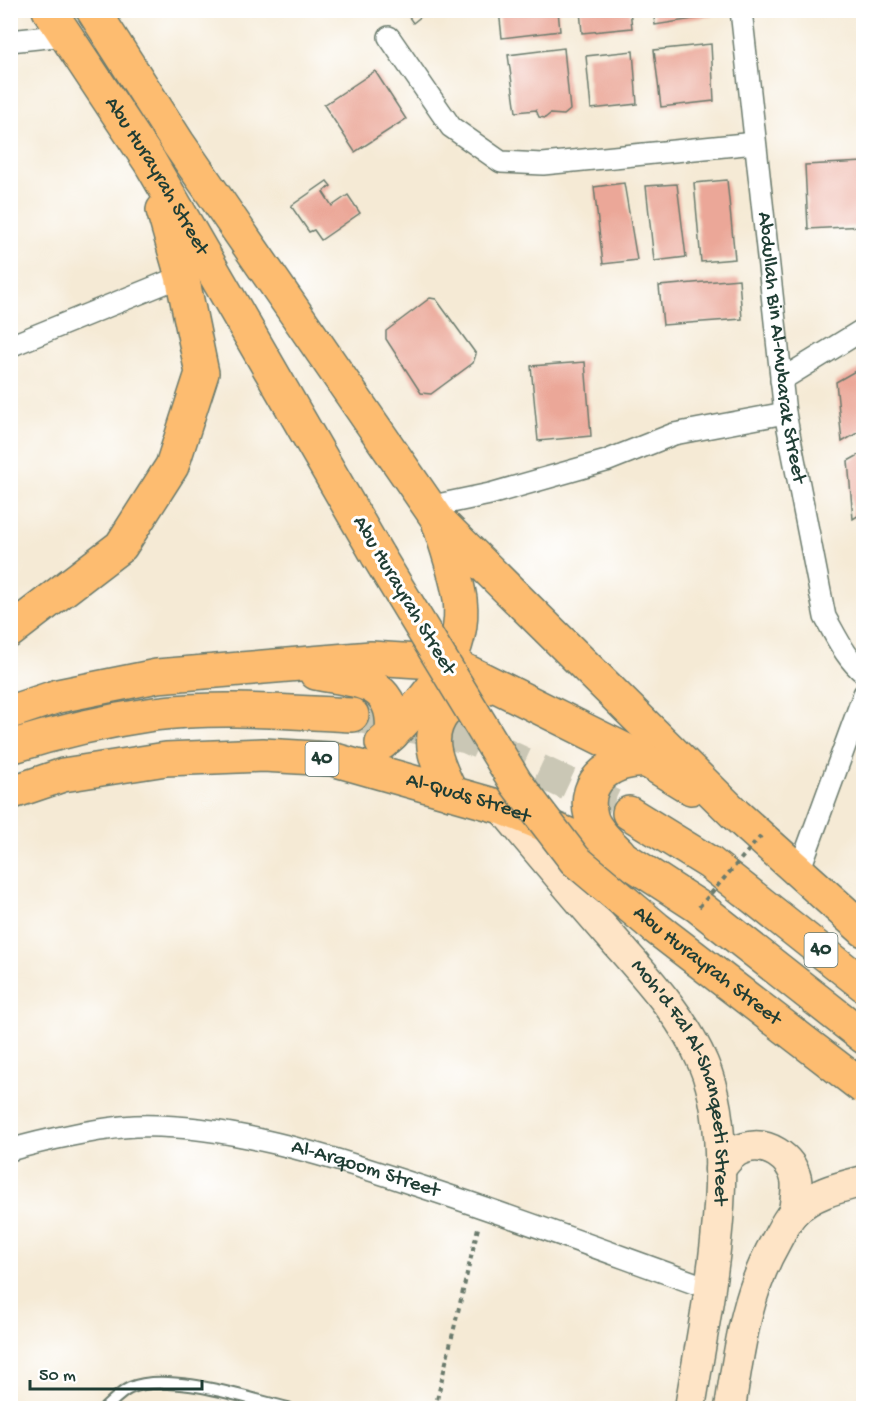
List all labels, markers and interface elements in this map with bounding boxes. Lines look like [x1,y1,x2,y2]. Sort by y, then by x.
street label: Abu Hurayrah Street [98,93,215,262]
street label: Abdullah Bin Al-Mubarak Street [751,211,811,488]
street label: Abu Hurayrah Street [346,512,462,682]
road number: 40 [306,742,338,776]
street label: Al-Quds Street [403,768,536,831]
street label: Abu Hurayrah Street [627,901,788,1033]
road number: 40 [804,933,838,967]
street label: Moh'd Fal Al-Shanqeeti Street [625,955,733,1208]
street label: Al-Arqoom Street [289,1135,445,1205]
scale bar [30,1353,202,1391]
text: 50 m [39,1366,76,1387]

